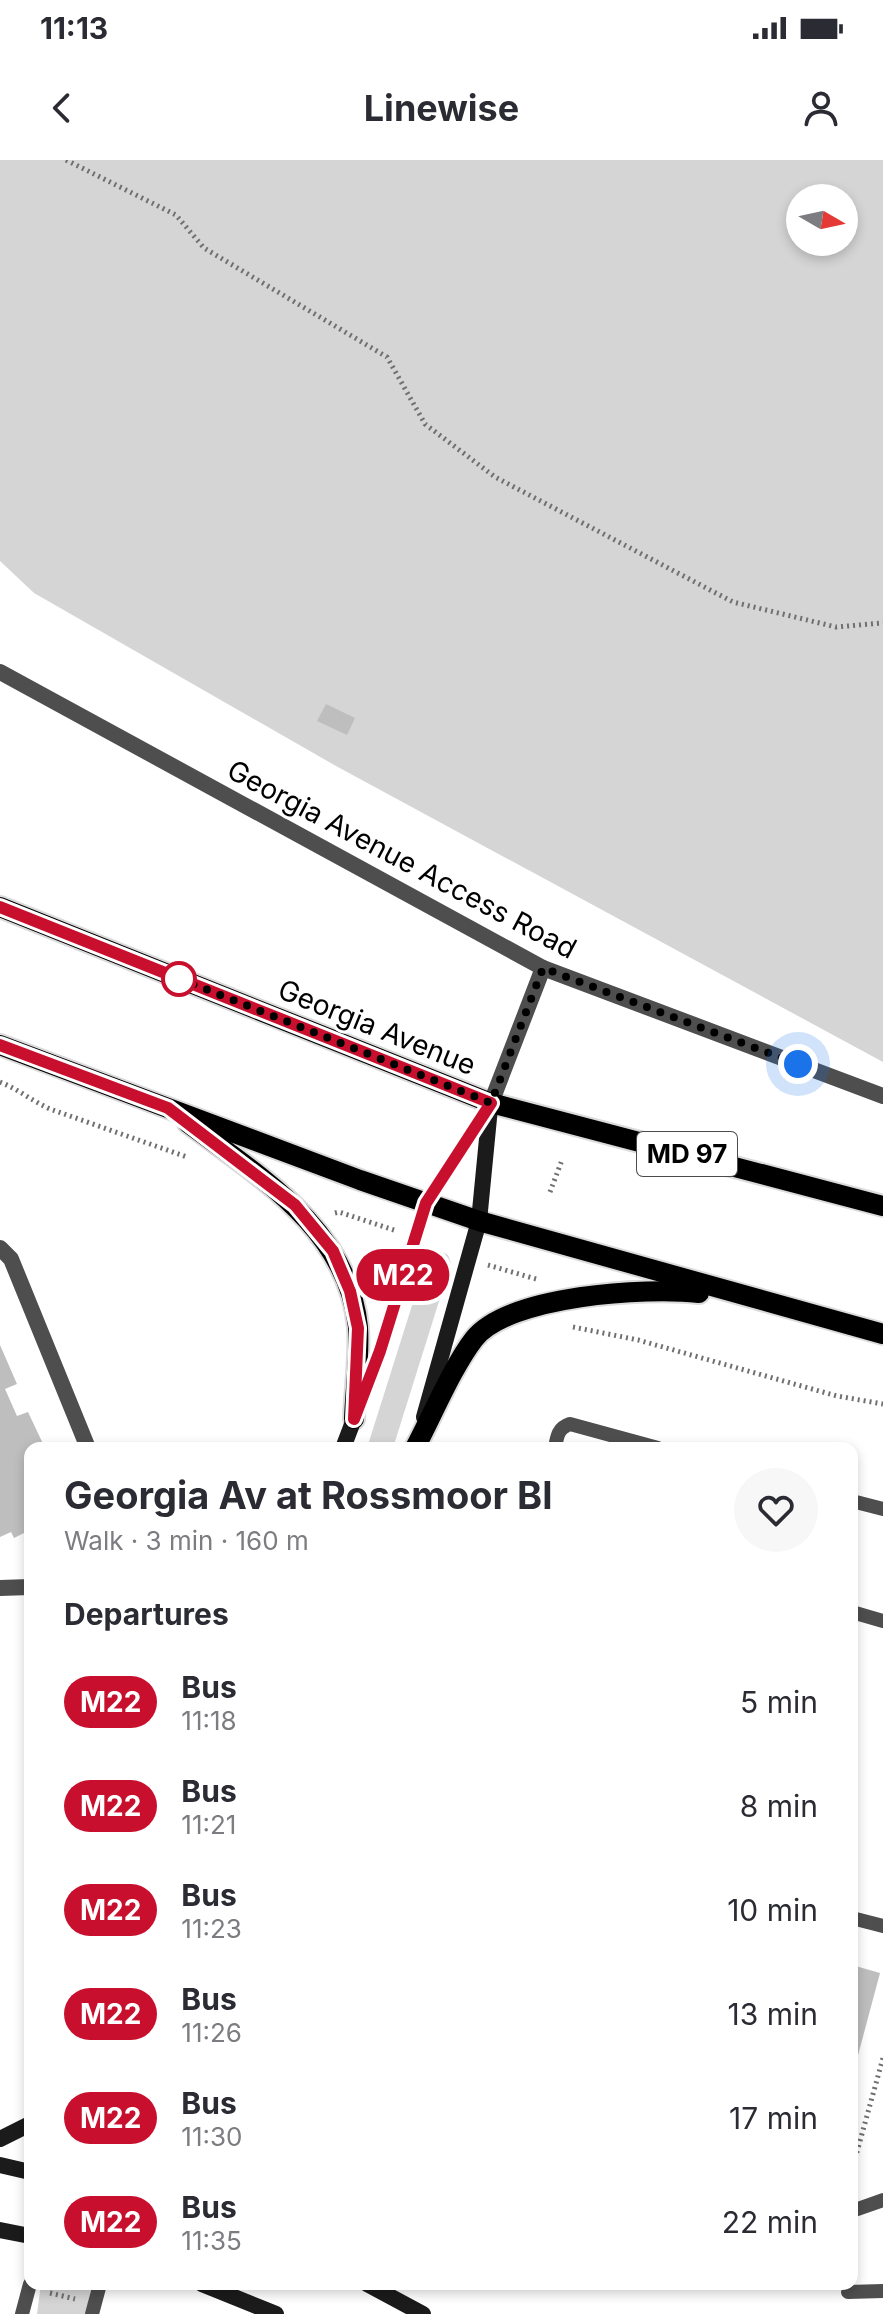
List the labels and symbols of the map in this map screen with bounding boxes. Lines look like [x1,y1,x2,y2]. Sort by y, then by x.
north arrow [786,184,858,256]
street label: Georgia Avenue Access Road [222,752,582,966]
unlabelled marker [162,962,196,996]
street label: Georgia Avenue [273,972,481,1082]
your location [778,1044,818,1084]
road number: MD 97 [637,1132,737,1176]
line badge: M22 [357,1249,449,1301]

